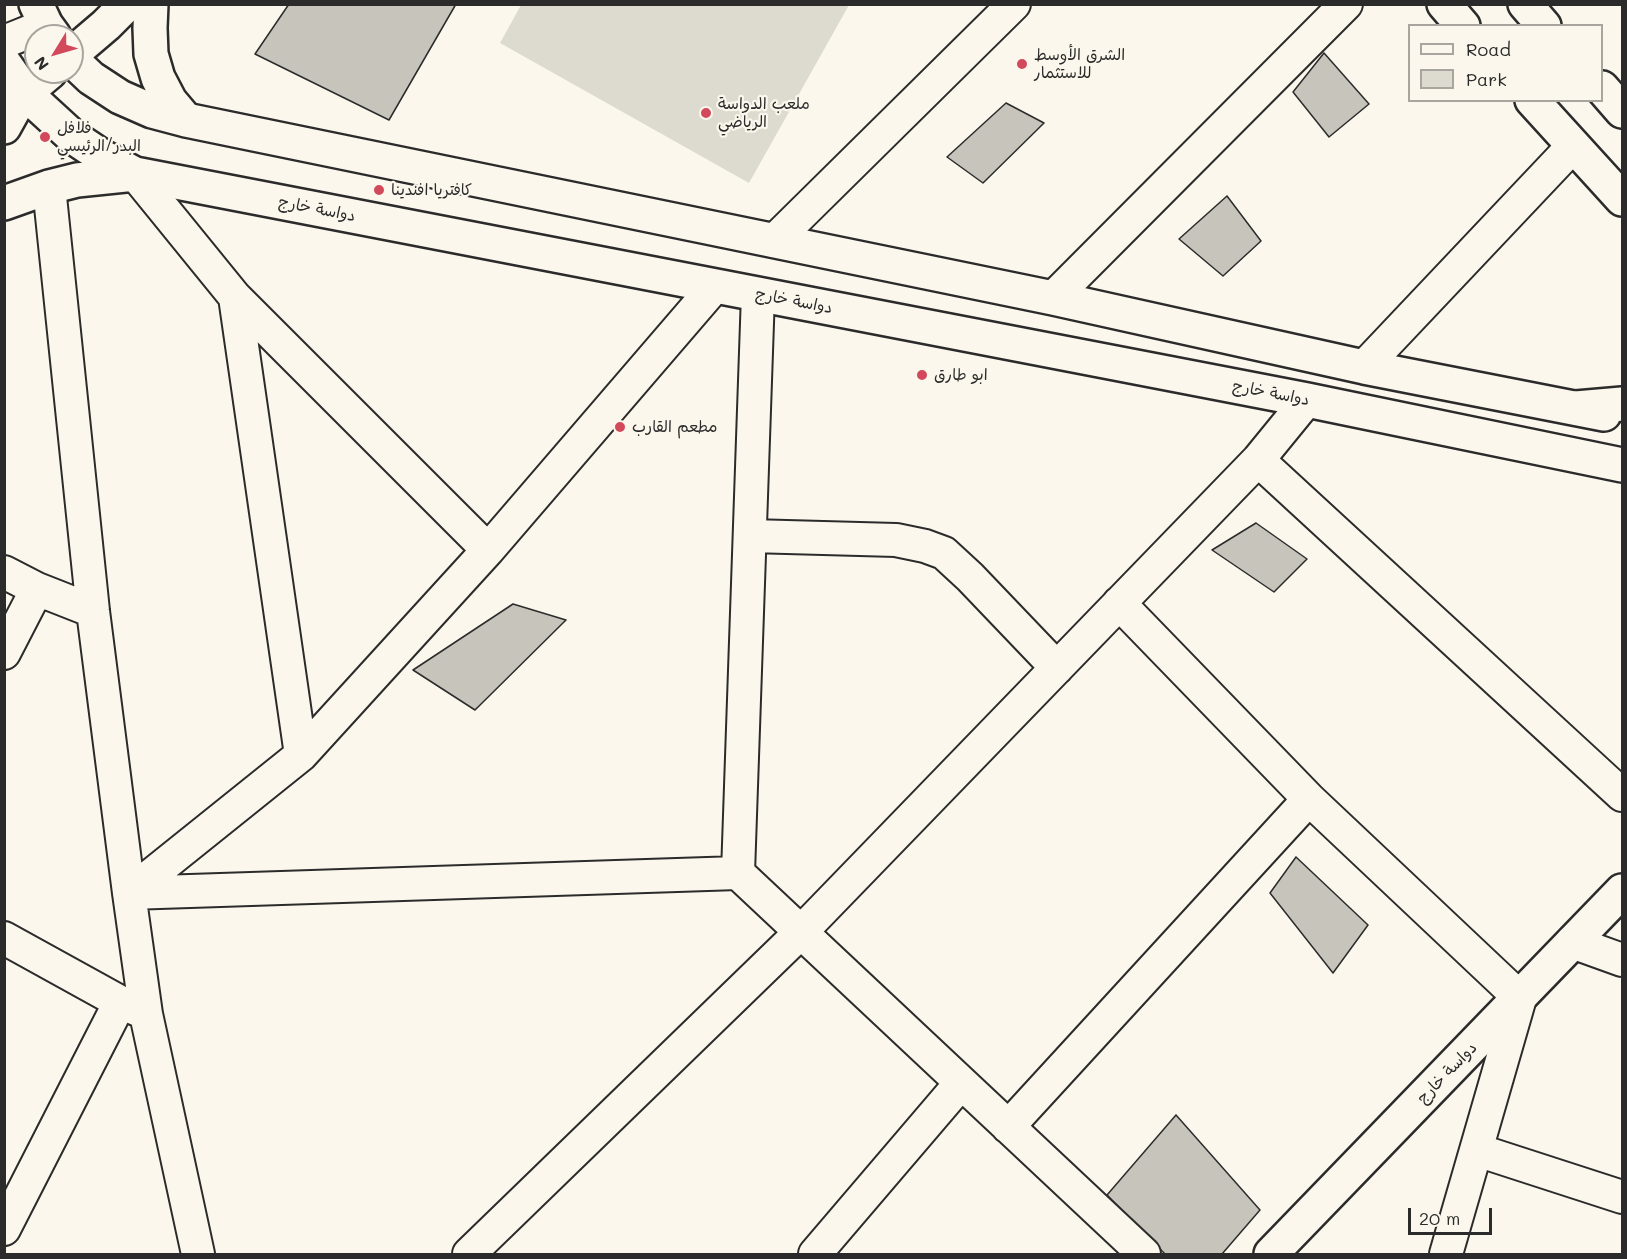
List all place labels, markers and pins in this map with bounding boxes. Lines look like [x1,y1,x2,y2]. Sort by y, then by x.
place label: الشرق الأوسط للاستثمار [1034,45,1125,83]
marker: الشرق الأوسط للاستثمار [1015,57,1029,71]
place label: ملعب الدواسة الرياضي [718,94,810,132]
marker: ملعب الدواسة الرياضي [699,106,713,120]
place label: فلافل البدر/الرئيسي [57,118,141,156]
marker: فلافل البدر/الرئيسي [38,130,52,144]
place label: كافتريا افندينا [391,180,472,200]
marker: كافتريا افندينا [372,183,386,197]
place label: ابو طارق [934,365,988,385]
marker: ابو طارق [915,368,929,382]
place label: مطعم القارب [632,417,717,437]
marker: مطعم القارب [613,420,627,434]

